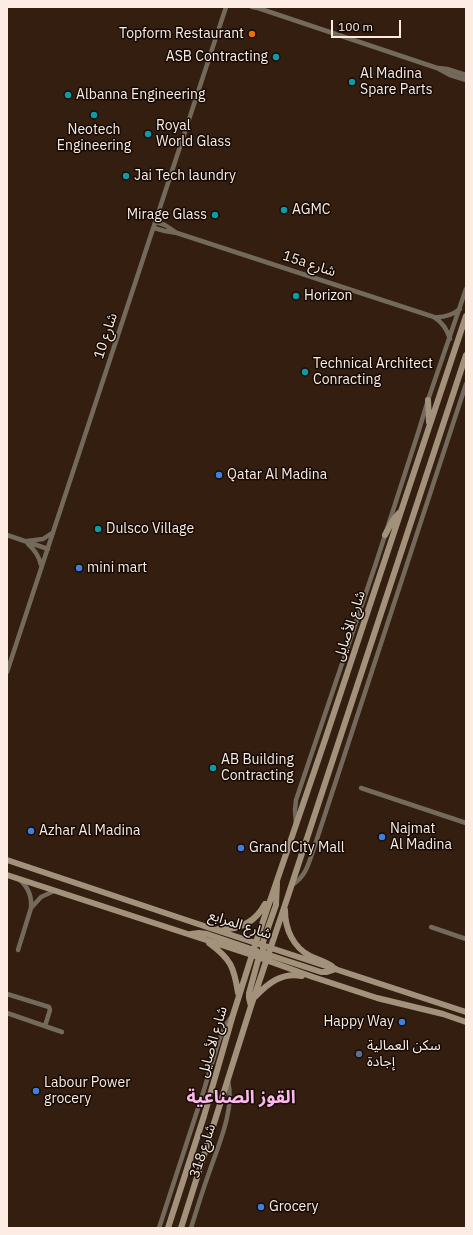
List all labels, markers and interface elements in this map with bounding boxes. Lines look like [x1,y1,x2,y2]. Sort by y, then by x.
scale bar [333,12,403,38]
text: 100 m [338,19,373,34]
place label: Topform Restaurant [119,26,244,42]
marker: Topform Restaurant [247,29,257,39]
place label: ASB Contracting [166,49,268,65]
marker: ASB Contracting [271,52,281,62]
place label: Al Madina Spare Parts [360,66,433,98]
marker: Al Madina Spare Parts [347,77,357,87]
place label: Albanna Engineering [76,87,205,103]
marker: Albanna Engineering [63,90,73,100]
marker: Neotech Engineering [89,110,99,120]
place label: Royal World Glass [156,118,231,150]
place label: Neotech Engineering [57,122,131,154]
marker: Royal World Glass [143,129,153,139]
place label: Jai Tech laundry [134,168,236,184]
marker: Jai Tech laundry [121,171,131,181]
place label: AGMC [292,202,331,218]
marker: AGMC [279,205,289,215]
place label: Mirage Glass [127,207,207,223]
marker: Mirage Glass [210,210,220,220]
street label: 15a شارع [280,248,338,280]
place label: Horizon [304,288,353,304]
marker: Horizon [291,291,301,301]
street label: شارع 10 [91,311,121,361]
place label: Technical Architect Conracting [313,356,433,388]
marker: Technical Architect Conracting [300,367,310,377]
place label: Qatar Al Madina [227,467,327,483]
marker: Qatar Al Madina [214,470,224,480]
place label: Dulsco Village [106,521,194,537]
marker: Dulsco Village [93,524,103,534]
place label: mini mart [87,560,147,576]
marker: mini mart [74,563,84,573]
street label: شارع الأصايل [331,589,369,663]
place label: AB Building Contracting [221,752,294,784]
marker: AB Building Contracting [208,763,218,773]
place label: Najmat Al Madina [390,821,452,854]
place label: Azhar Al Madina [39,823,140,839]
marker: Azhar Al Madina [26,826,36,836]
marker: Najmat Al Madina [377,832,387,842]
place label: Grand City Mall [249,840,344,856]
marker: Grand City Mall [236,843,246,853]
street label: شارع المرابع [206,907,274,943]
street label: شارع الأصايل [195,1005,231,1079]
place label: Happy Way [323,1014,394,1030]
marker: Happy Way [397,1017,407,1027]
place label: سكن العمالية إجادة [367,1038,441,1070]
marker: سكن العمالية إجادة [354,1049,364,1059]
place label: Labour Power grocery [44,1075,130,1108]
marker: Labour Power grocery [31,1086,41,1096]
district label: القوز الصناعية [186,1087,296,1109]
street label: شارع 318 [186,1122,220,1180]
place label: Grocery [269,1199,319,1215]
marker: Grocery [256,1202,266,1212]

